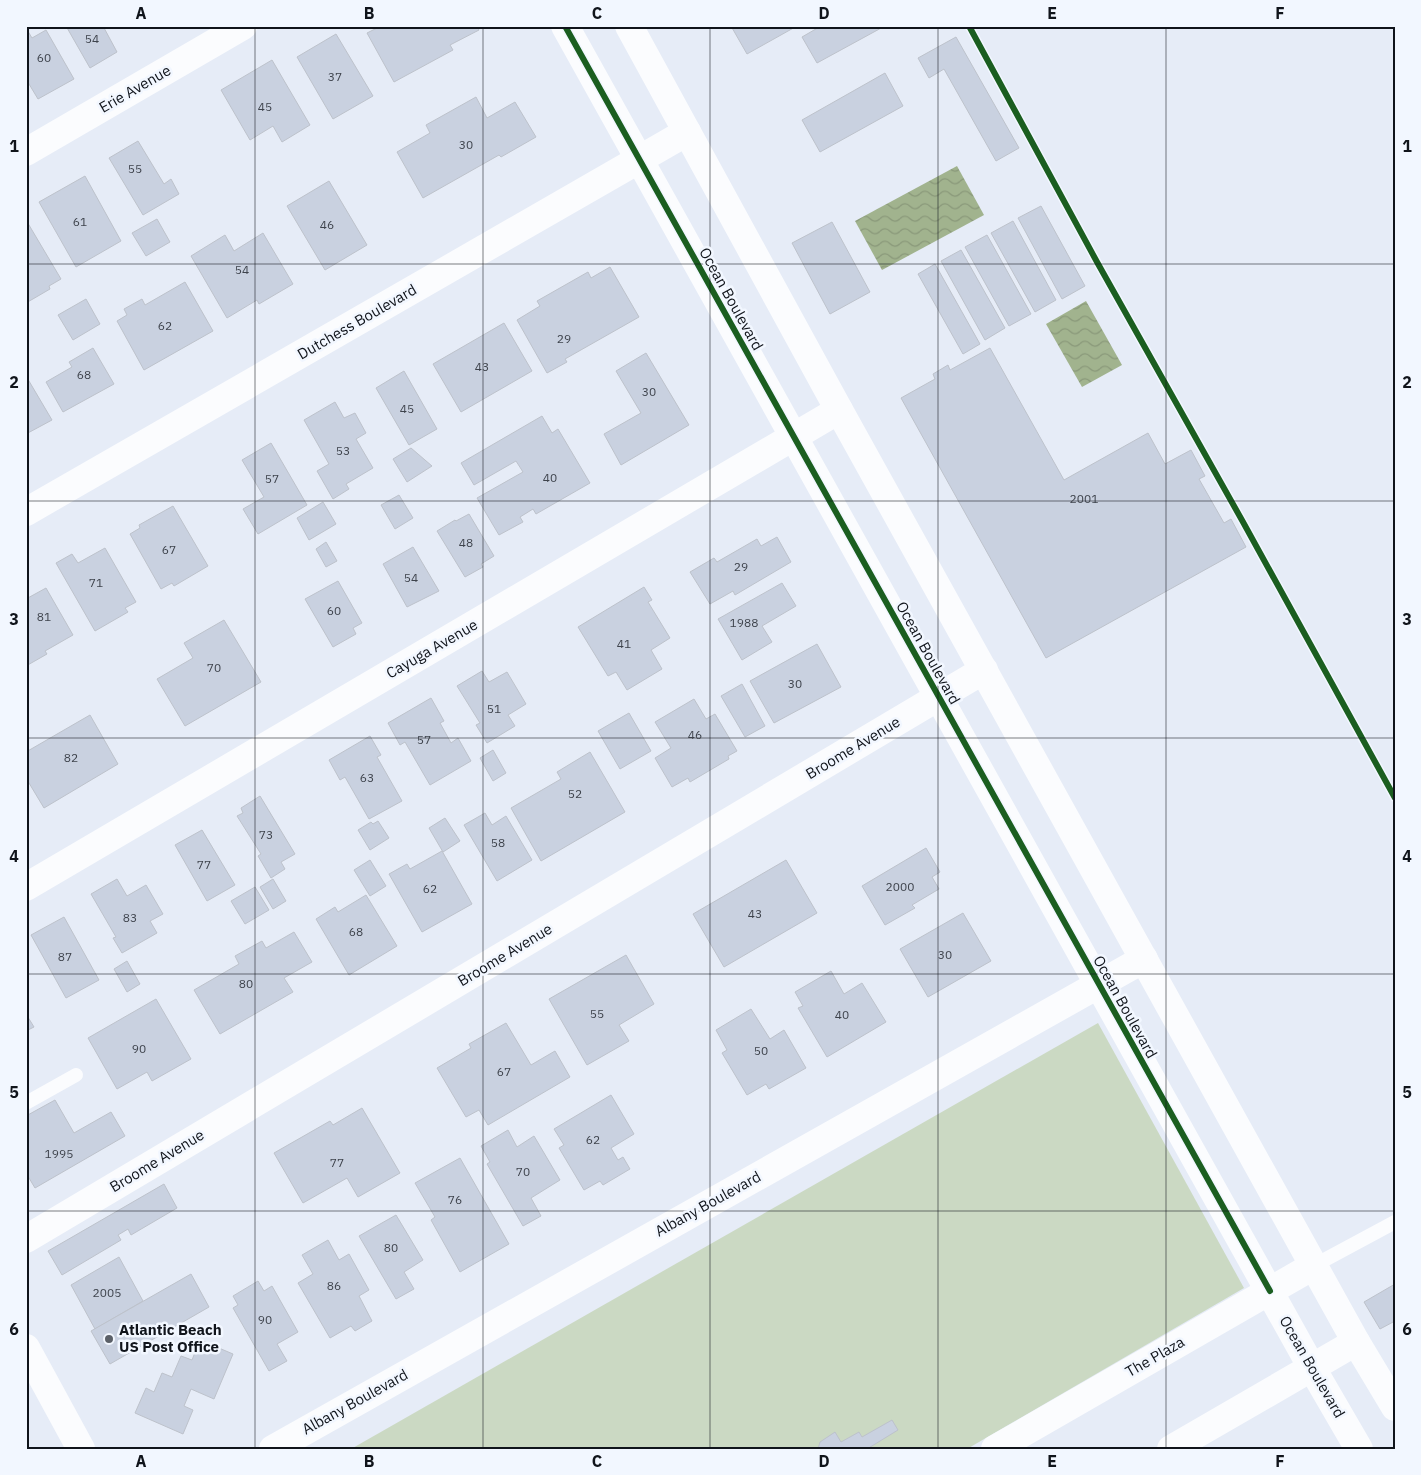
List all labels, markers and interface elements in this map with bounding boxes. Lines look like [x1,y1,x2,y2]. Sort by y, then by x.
text: A [136,3,147,23]
text: B [364,3,375,23]
text: C [592,3,602,23]
text: D [818,3,830,23]
text: E [1047,3,1057,23]
text: F [1275,3,1285,23]
house number: 54 [85,31,99,46]
house number: 60 [37,50,51,65]
street label: Erie Avenue [95,60,174,117]
house number: 37 [328,69,342,84]
house number: 45 [258,99,272,114]
text: 1 [9,136,19,156]
text: 1 [1402,136,1412,156]
house number: 30 [459,137,473,152]
house number: 55 [128,161,142,176]
house number: 61 [73,214,87,229]
house number: 46 [320,217,334,232]
street label: Ocean Boulevard [695,244,768,354]
house number: 54 [235,262,249,277]
street label: Dutchess Boulevard [294,280,420,363]
house number: 62 [158,318,172,333]
house number: 29 [557,331,571,346]
house number: 43 [475,359,489,374]
house number: 68 [77,367,91,382]
text: 2 [9,372,19,392]
text: 2 [1402,372,1412,392]
house number: 30 [642,384,656,399]
house number: 45 [400,401,414,416]
house number: 53 [336,443,350,458]
house number: 40 [543,470,557,485]
house number: 57 [265,471,279,486]
house number: 2001 [1070,491,1098,506]
house number: 48 [459,535,473,550]
house number: 67 [162,542,176,557]
house number: 29 [734,559,748,574]
house number: 54 [404,570,418,585]
house number: 71 [89,575,103,590]
street label: Ocean Boulevard [892,598,965,708]
house number: 60 [327,603,341,618]
text: 3 [9,609,19,629]
house number: 81 [37,609,51,624]
text: 3 [1402,609,1412,629]
street label: Cayuga Avenue [382,615,481,682]
house number: 1988 [730,615,758,630]
house number: 41 [617,636,631,651]
house number: 70 [207,660,221,675]
house number: 30 [788,676,802,691]
house number: 51 [487,701,501,716]
street label: Broome Avenue [802,712,903,783]
house number: 46 [688,727,702,742]
house number: 57 [417,732,431,747]
house number: 82 [64,750,78,765]
house number: 63 [360,770,374,785]
house number: 52 [568,786,582,801]
house number: 73 [259,827,273,842]
house number: 58 [491,835,505,850]
text: 4 [9,846,19,866]
text: 4 [1402,846,1412,866]
house number: 77 [197,857,211,872]
house number: 2000 [886,879,914,894]
house number: 62 [423,881,437,896]
house number: 43 [748,906,762,921]
house number: 83 [123,910,137,925]
street label: Broome Avenue [454,919,555,990]
house number: 68 [349,924,363,939]
house number: 30 [938,947,952,962]
house number: 87 [58,949,72,964]
street label: Ocean Boulevard [1089,952,1162,1062]
house number: 80 [239,976,253,991]
house number: 55 [590,1006,604,1021]
house number: 40 [835,1007,849,1022]
house number: 90 [132,1041,146,1056]
house number: 50 [754,1043,768,1058]
house number: 67 [497,1064,511,1079]
text: 5 [9,1082,19,1102]
text: 5 [1402,1082,1412,1102]
street label: Broome Avenue [106,1125,207,1196]
house number: 62 [586,1132,600,1147]
house number: 1995 [45,1146,73,1161]
house number: 77 [330,1155,344,1170]
house number: 70 [516,1164,530,1179]
street label: Albany Boulevard [651,1167,764,1241]
house number: 76 [448,1192,462,1207]
house number: 80 [384,1240,398,1255]
house number: 86 [327,1278,341,1293]
house number: 2005 [93,1285,121,1300]
house number: 90 [258,1312,272,1327]
street label: Ocean Boulevard [1276,1312,1349,1421]
text: 6 [9,1319,19,1339]
text: 6 [1402,1319,1412,1339]
place label: Atlantic Beach US Post Office [119,1320,222,1356]
street label: The Plaza [1122,1332,1188,1381]
marker: Atlantic Beach US Post Office [103,1333,115,1345]
street label: Albany Boulevard [298,1365,411,1439]
text: A [136,1451,147,1471]
text: B [364,1451,375,1471]
text: C [592,1451,602,1471]
text: D [818,1451,830,1471]
text: E [1047,1451,1057,1471]
text: F [1275,1451,1285,1471]

